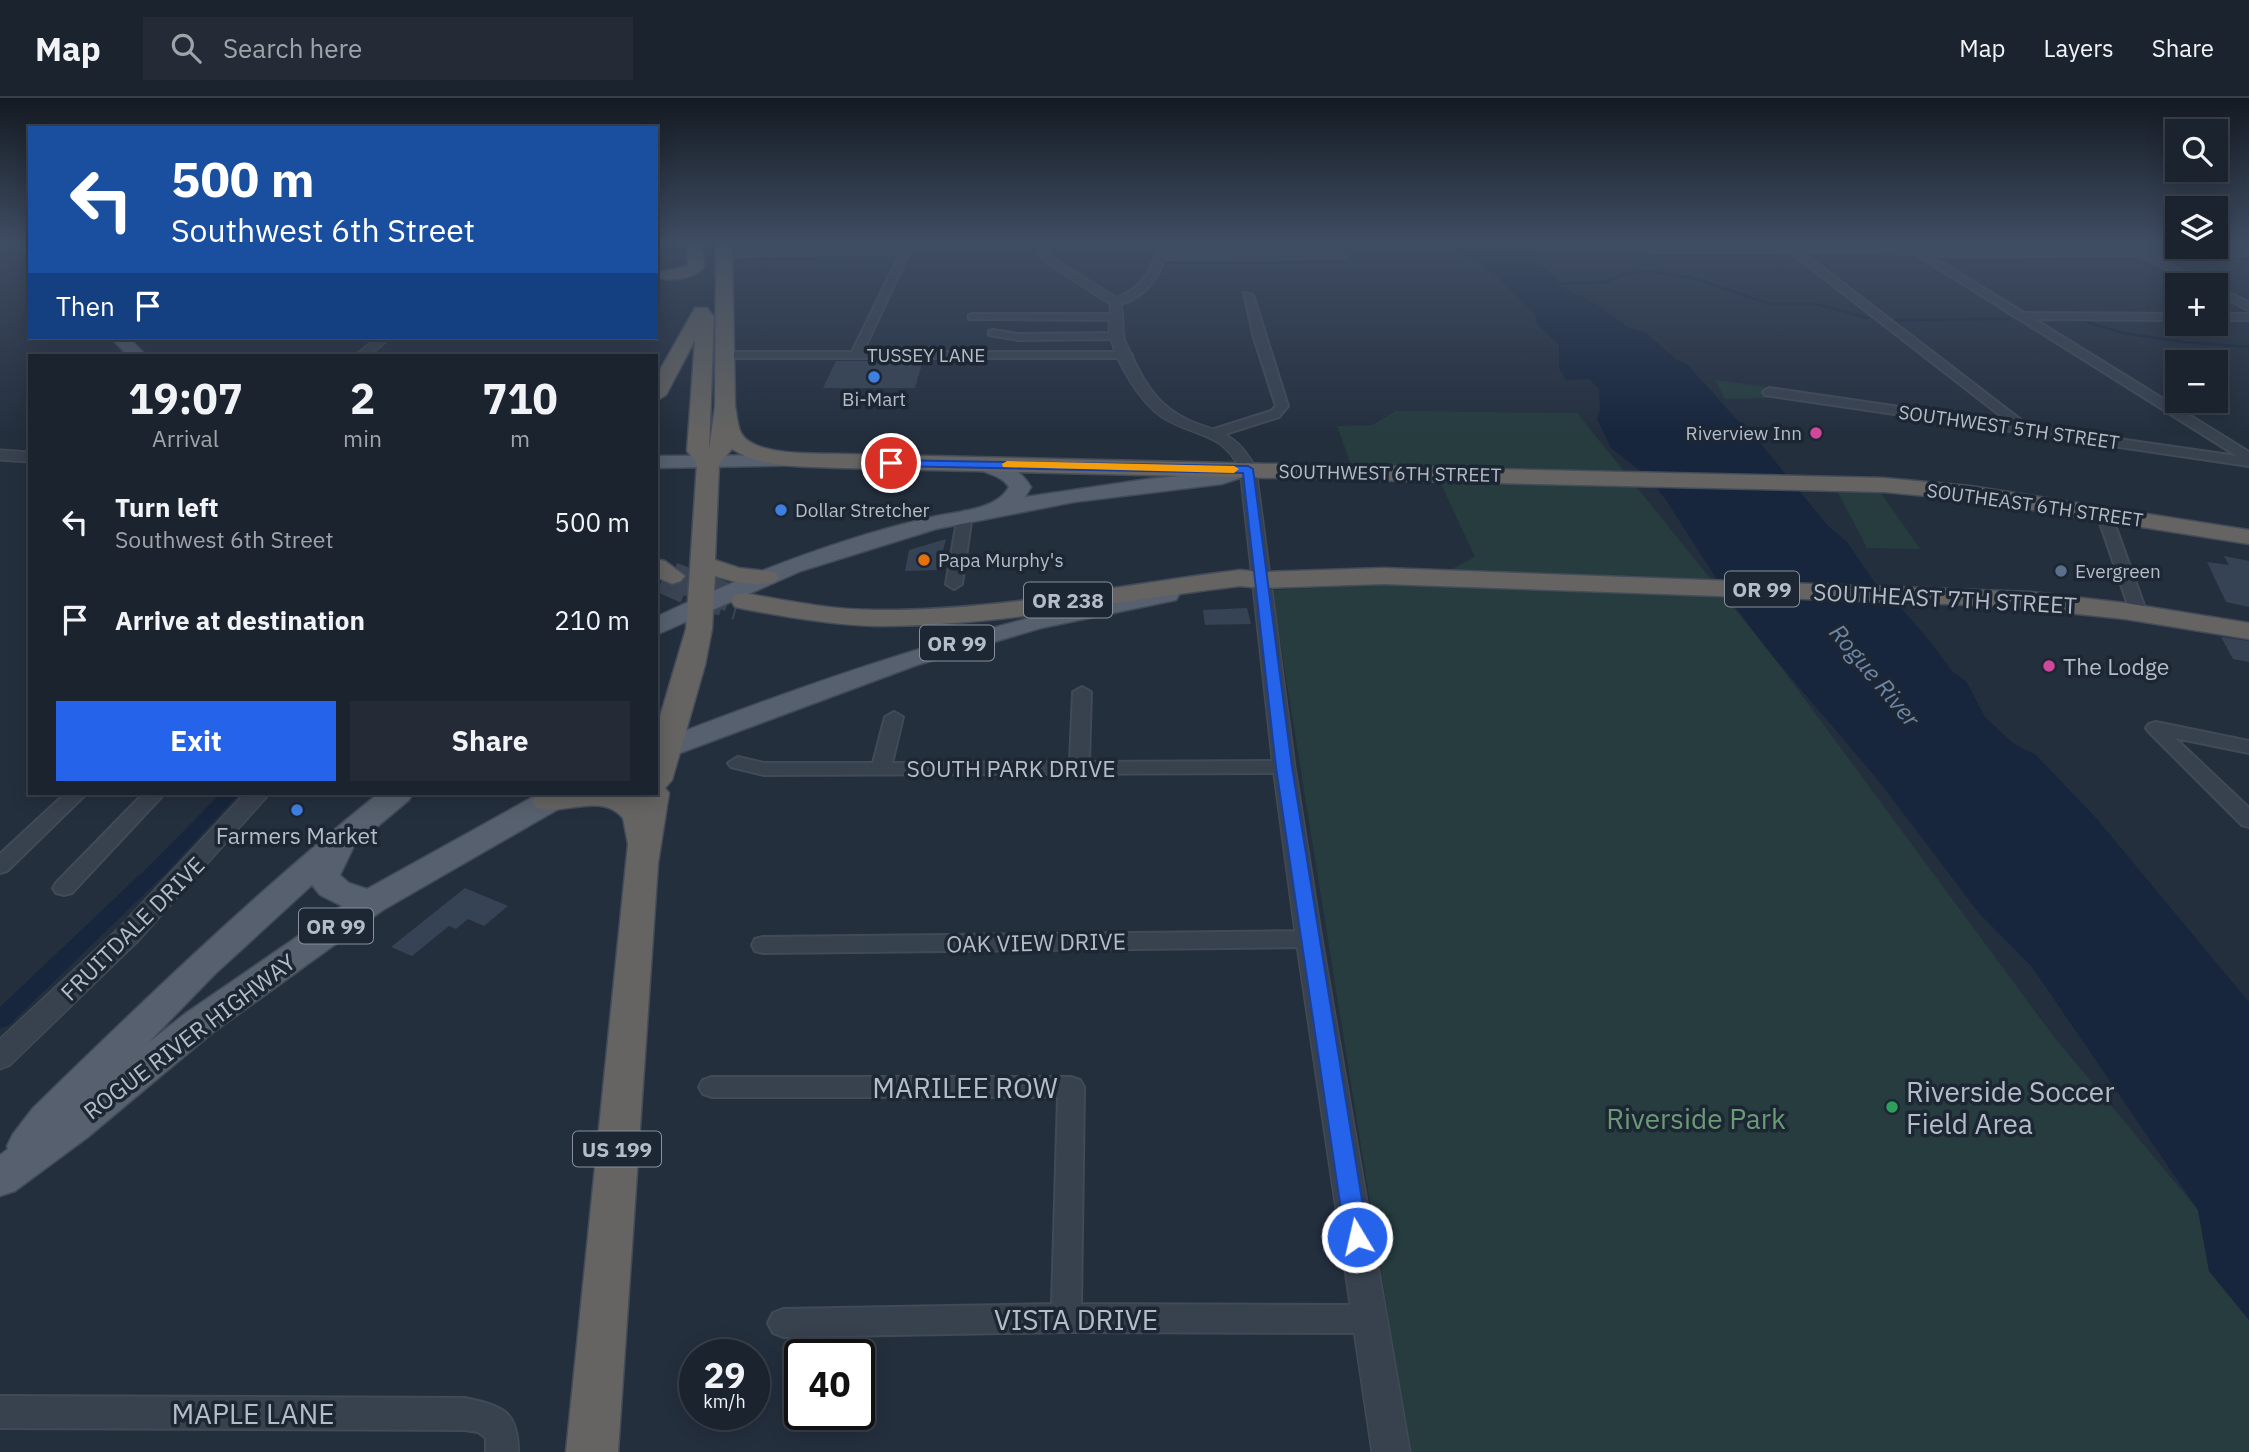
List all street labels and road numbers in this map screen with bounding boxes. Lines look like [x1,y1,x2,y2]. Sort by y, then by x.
street label: TUSSEY LANE [867,343,985,367]
street label: SOUTHWEST 5TH STREET [1897,400,2121,454]
street label: SOUTHWEST 6TH STREET [1278,459,1502,487]
street label: SOUTHEAST 6TH STREET [1925,478,2145,532]
road number: OR 99 [1725,572,1799,606]
street label: SOUTHEAST 7TH STREET [1812,576,2078,620]
road number: OR 238 [1024,582,1112,618]
road number: OR 99 [920,626,994,660]
street label: SOUTH PARK DRIVE [906,753,1116,783]
street label: FRUITDALE DRIVE [53,849,211,1007]
road number: OR 99 [299,908,373,944]
street label: OAK VIEW DRIVE [946,925,1126,959]
street label: ROGUE RIVER HIGHWAY [77,946,301,1126]
street label: MARILEE ROW [872,1069,1058,1106]
road number: US 199 [573,1132,661,1166]
street label: VISTA DRIVE [994,1301,1158,1338]
street label: MAPLE LANE [171,1395,335,1432]

